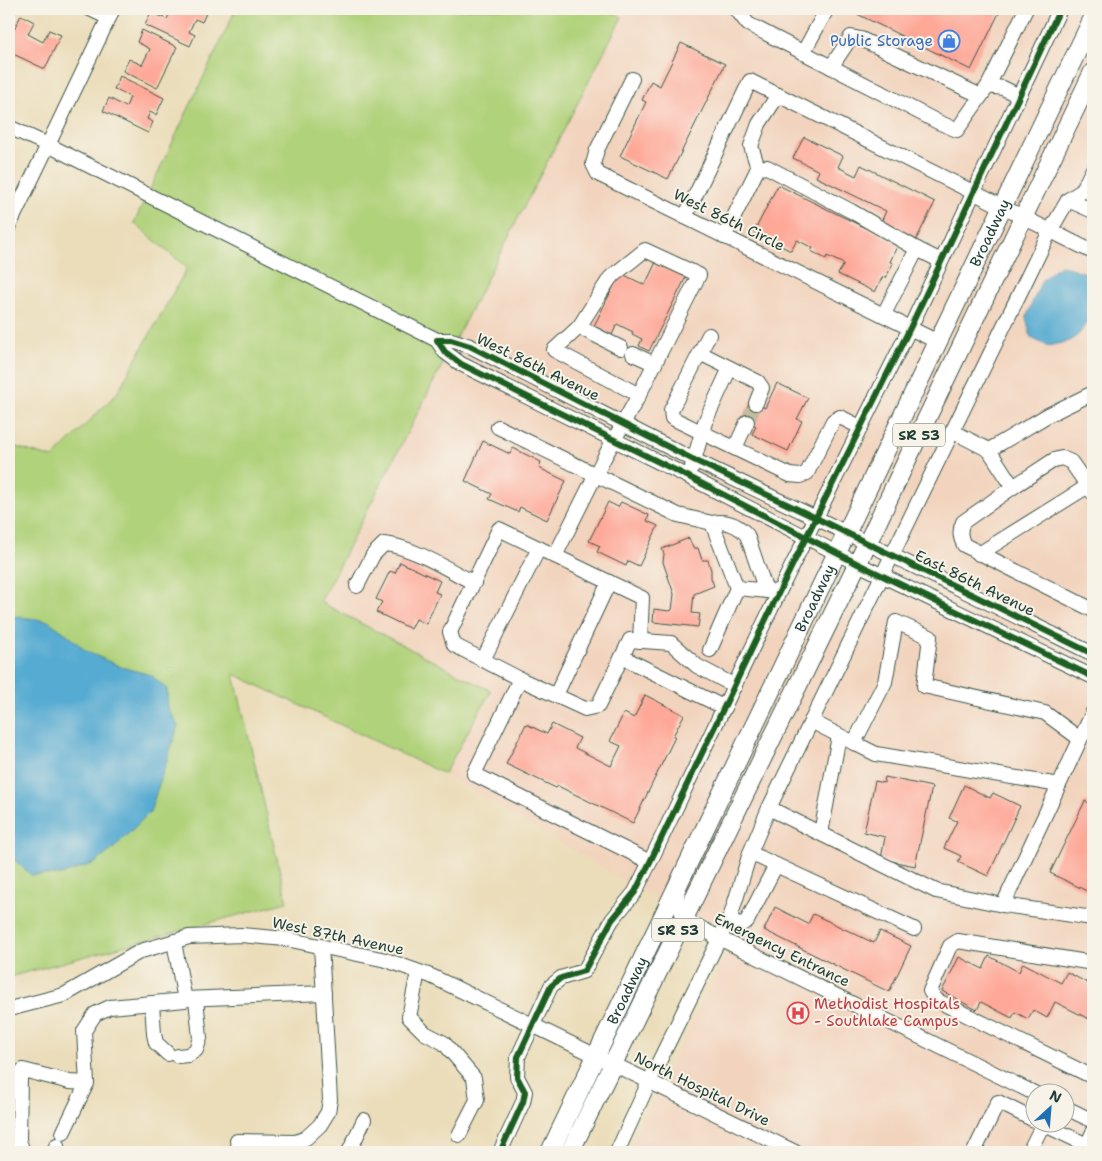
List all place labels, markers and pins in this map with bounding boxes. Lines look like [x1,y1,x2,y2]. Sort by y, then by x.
shop icon: Public Storage [937,29,961,53]
place label: Public Storage [830,31,933,51]
place label: Methodist Hospitals - Southlake Campus [814,994,960,1031]
hospital icon: Methodist Hospitals - Southlake Campus [786,1001,810,1025]

